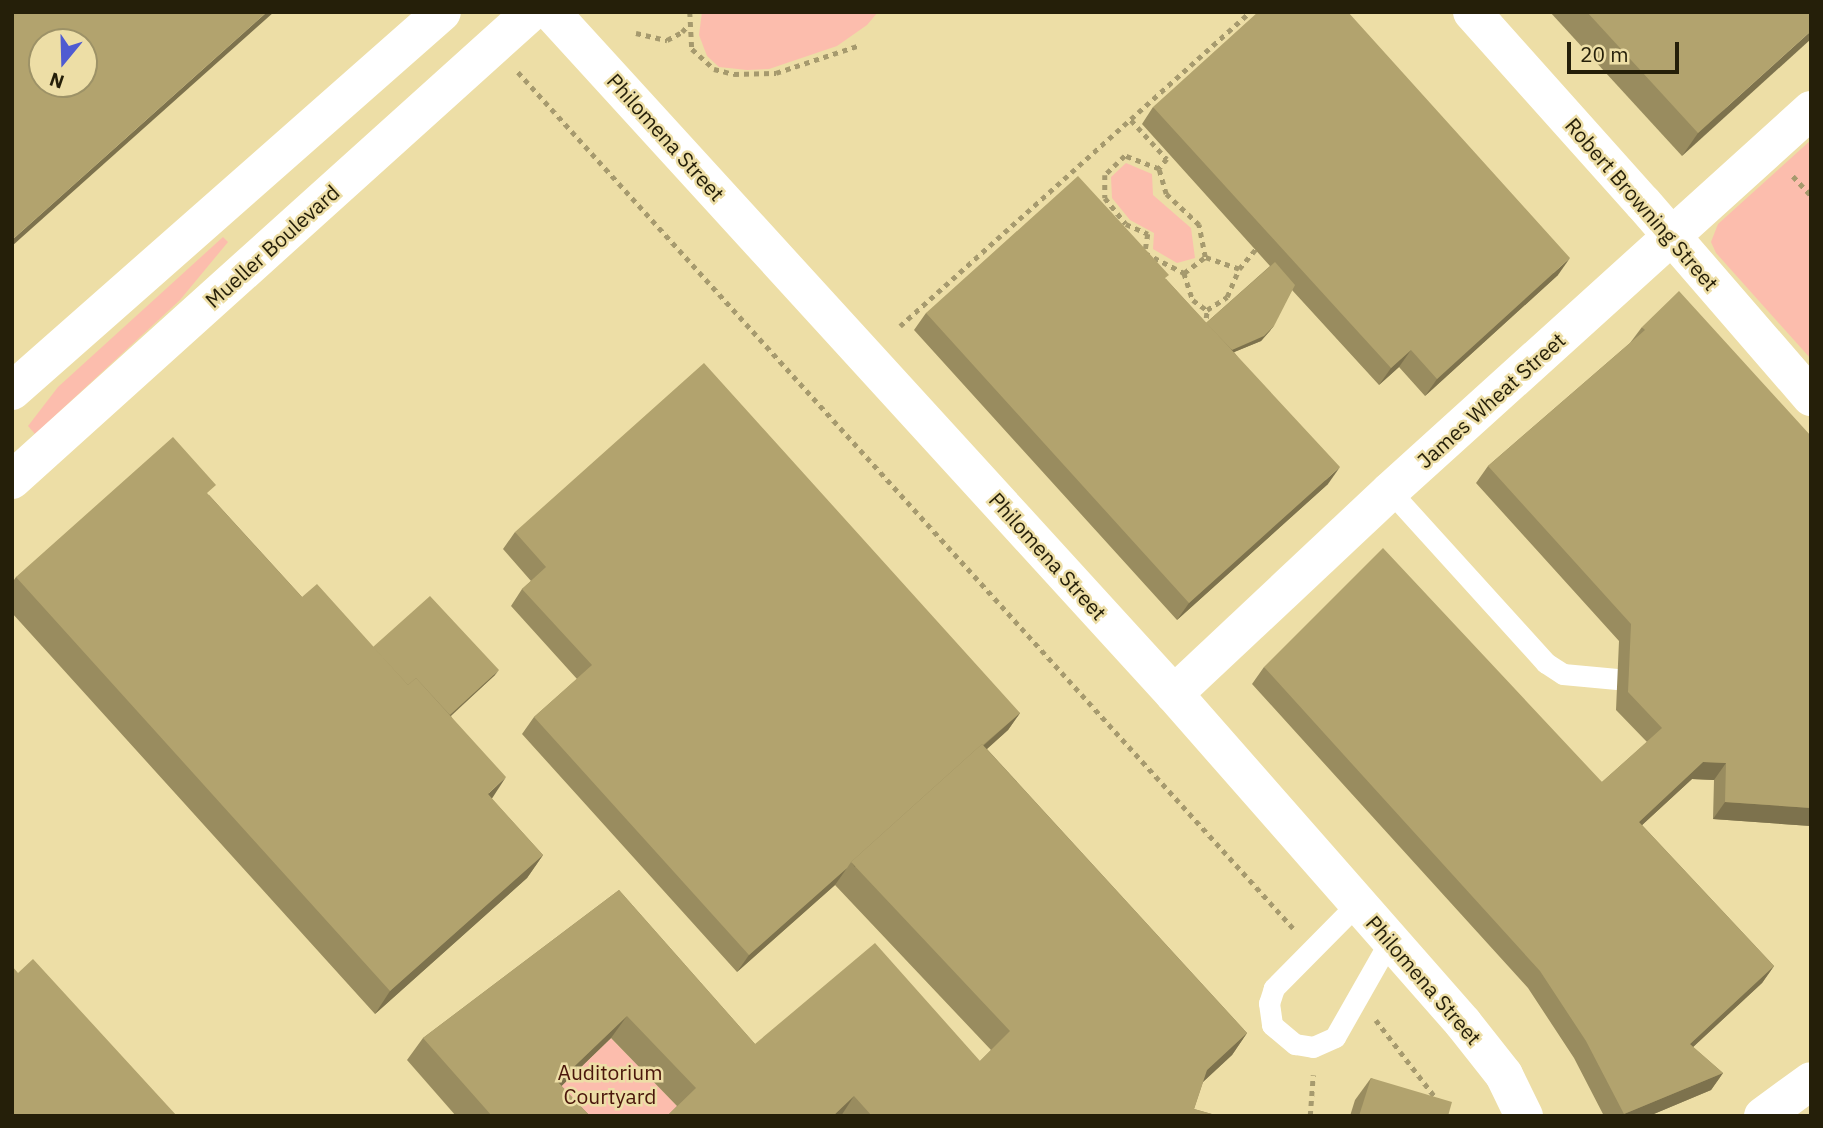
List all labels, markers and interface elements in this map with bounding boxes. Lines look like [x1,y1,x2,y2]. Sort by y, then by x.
north arrow [28,28,98,98]
scale bar [1571,28,1683,72]
text: 20 m [1580,40,1629,68]
text: N [46,67,67,95]
street label: Philomena Street [602,68,730,206]
street label: Robert Browning Street [1560,113,1724,295]
street label: Mueller Boulevard [200,179,344,313]
street label: James Wheat Street [1412,327,1570,473]
street label: Philomena Street [984,487,1112,625]
street label: Philomena Street [1361,910,1487,1050]
park label: Auditorium Courtyard [557,1059,663,1109]

